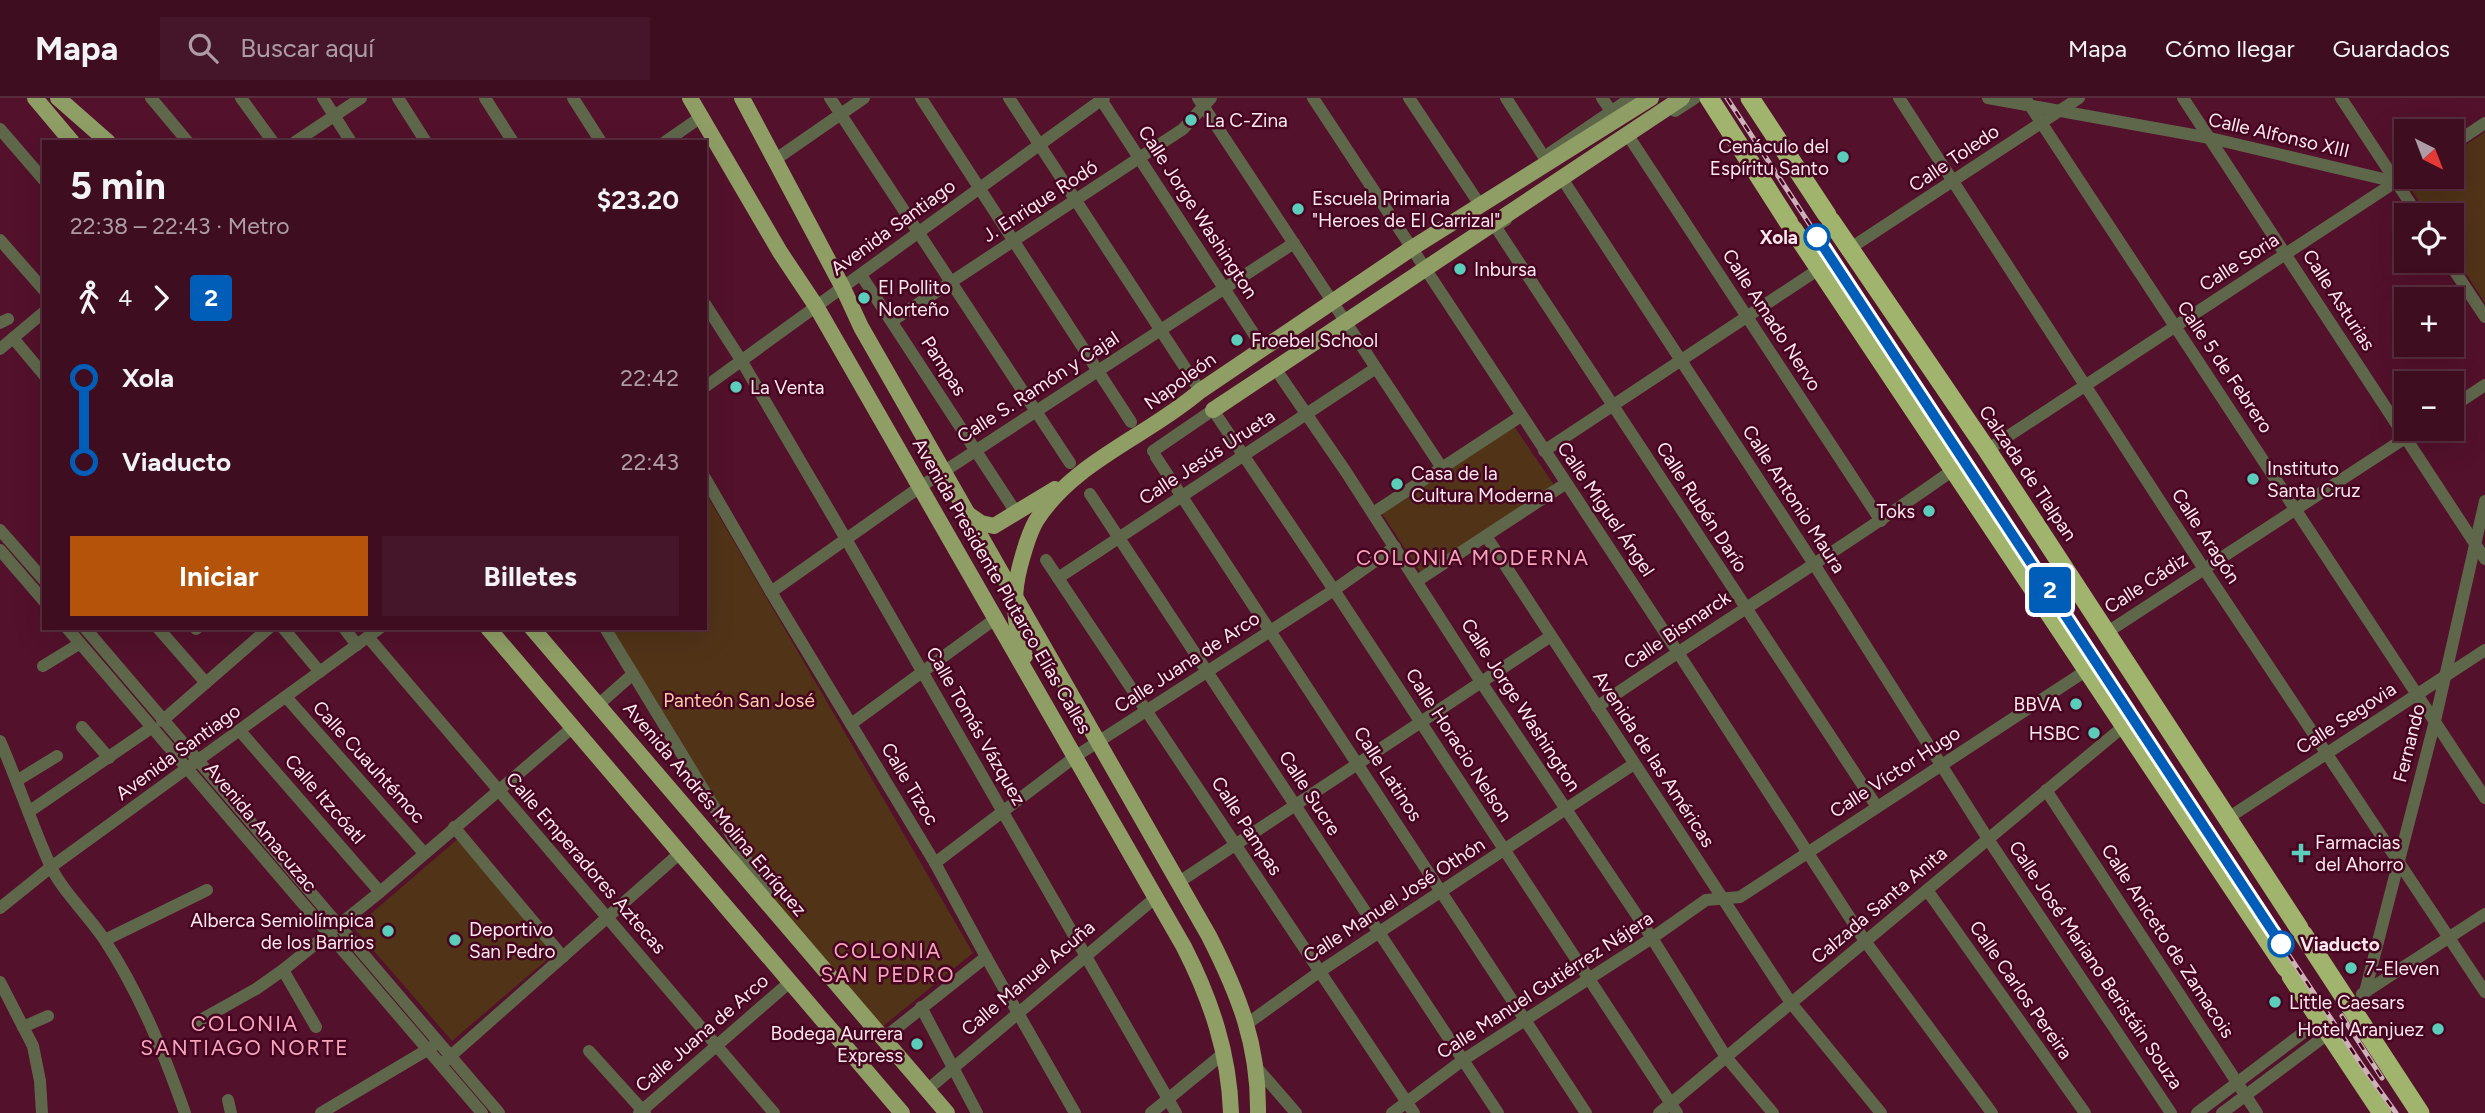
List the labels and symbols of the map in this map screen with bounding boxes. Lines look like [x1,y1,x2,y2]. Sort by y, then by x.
street label: Calle Alfonso XIII [2206,108,2352,162]
place label: La C-Zina [1205,109,1288,132]
marker: La C-Zina [1183,112,1199,128]
street label: Calle Toledo [1905,119,2003,197]
north arrow [2394,119,2464,189]
street label: Calle Jorge Washington [1133,121,1263,303]
place label: Cenáculo del Espíritu Santo [1710,135,1829,180]
marker: Cenáculo del Espíritu Santo [1835,149,1851,165]
street label: J. Enrique Rodó [978,155,1102,247]
street label: Avenida Santiago [826,174,960,280]
place label: Escuela Primaria "Heroes de El Carrizal" [1312,187,1500,232]
marker: Escuela Primaria "Heroes de El Carrizal" [1290,201,1306,217]
marker: Xola [1804,224,1830,250]
place label: Xola [1760,226,1798,249]
street label: Calle Soria [2195,228,2283,296]
street label: Calle Amado Nervo [1718,245,1826,395]
street label: Calle Asturias [2298,245,2380,355]
place label: Inbursa [1474,258,1536,281]
marker: Inbursa [1452,261,1468,277]
place label: El Pollito Norteño [878,276,951,321]
marker: El Pollito Norteño [856,290,872,306]
street label: Calle 5 de Febrero [2172,296,2278,438]
street label: Calle S. Ramón y Cajal [953,326,1123,448]
place label: Froebel School [1251,329,1378,352]
street label: Pampas [916,332,972,400]
marker: Froebel School [1229,332,1245,348]
street label: Napoleón [1140,347,1220,415]
place label: La Venta [750,376,824,399]
marker: La Venta [728,379,744,395]
street label: Calzada de Tlalpan [1974,401,2082,545]
street label: Calle Jesús Urueta [1135,404,1279,510]
street label: Calle Antonio Maura [1738,421,1850,577]
street label: Avenida Presidente Plutarco Elías Calles [908,434,1096,738]
street label: Calle Miguel Ángel [1552,437,1660,581]
street label: Calle Rubén Darío [1651,438,1753,576]
place label: Instituto Santa Cruz [2267,457,2361,502]
place label: Casa de la Cultura Moderna [1411,462,1553,507]
marker: Instituto Santa Cruz [2245,471,2261,487]
marker: Casa de la Cultura Moderna [1389,476,1405,492]
street label: Calle Aragón [2167,484,2245,588]
place label: Toks [1877,500,1915,523]
marker: Toks [1921,503,1937,519]
district label: COLONIA MODERNA [1356,545,1590,570]
street label: Calle Cádiz [2100,547,2192,619]
line badge: 2 [2027,567,2073,613]
street label: Calle Bismarck [1619,586,1735,674]
street label: Calle Juana de Arco [1110,606,1264,718]
street label: Calle Jorge Washington [1456,614,1586,796]
street label: Calle Tomás Vázquez [921,643,1031,809]
street label: Calle Horacio Nelson [1401,664,1517,826]
street label: Avenida de las Américas [1588,666,1720,852]
street label: Calle Segovia [2292,677,2400,759]
park label: Panteón San José [663,689,815,712]
place label: BBVA [2014,693,2062,716]
street label: Calle Cuauhtémoc [308,696,430,828]
marker: BBVA [2068,696,2084,712]
street label: Avenida Andrés Molina Enríquez [619,697,811,921]
street label: Avenida Santiago [111,699,245,805]
street label: Fernando [2388,701,2430,785]
street label: Calle Víctor Hugo [1825,721,1965,823]
street label: Calle Latinos [1349,722,1427,826]
place label: HSBC [2029,722,2080,745]
marker: HSBC [2086,725,2102,741]
street label: Calle Tizoc [876,739,944,829]
street label: Calle Sucre [1274,746,1346,840]
street label: Calle Itzcóatl [280,750,370,848]
street label: Avenida Amacuzac [200,758,322,896]
street label: Calle Emperadores Aztecas [501,768,671,959]
street label: Calle Pampas [1207,772,1288,880]
place label: Farmacias del Ahorro [2315,831,2404,876]
street label: Calle Manuel José Othón [1299,833,1489,967]
street label: Calle José Mariano Beristáin Souza [2004,836,2188,1094]
street label: Calle Aniceto de Zamacois [2097,840,2239,1042]
street label: Calzada Santa Anita [1806,841,1952,969]
marker: Farmacias del Ahorro [2293,845,2309,861]
street label: Calle Manuel Gutiérrez Nájera [1433,906,1657,1064]
place label: Alberca Semiolímpica de los Barrios [190,909,374,954]
street label: Calle Manuel Acuña [957,916,1099,1040]
street label: Calle Carlos Pereira [1965,916,2077,1064]
place label: Deportivo San Pedro [469,918,555,963]
marker: Alberca Semiolímpica de los Barrios [380,923,396,939]
marker: Viaducto [2268,931,2294,957]
marker: Deportivo San Pedro [447,932,463,948]
place label: Viaducto [2300,933,2380,956]
district label: COLONIA SAN PEDRO [820,938,956,987]
place label: 7-Eleven [2365,957,2439,980]
marker: 7-Eleven [2343,960,2359,976]
street label: Calle Juana de Arco [631,969,773,1097]
place label: Little Caesars [2289,991,2405,1014]
marker: Little Caesars [2267,994,2283,1010]
district label: COLONIA SANTIAGO NORTE [140,1011,350,1060]
place label: Hotel Aranjuez [2297,1018,2424,1041]
marker: Hotel Aranjuez [2430,1021,2446,1037]
place label: Bodega Aurrera Express [771,1022,903,1067]
marker: Bodega Aurrera Express [909,1036,925,1052]

